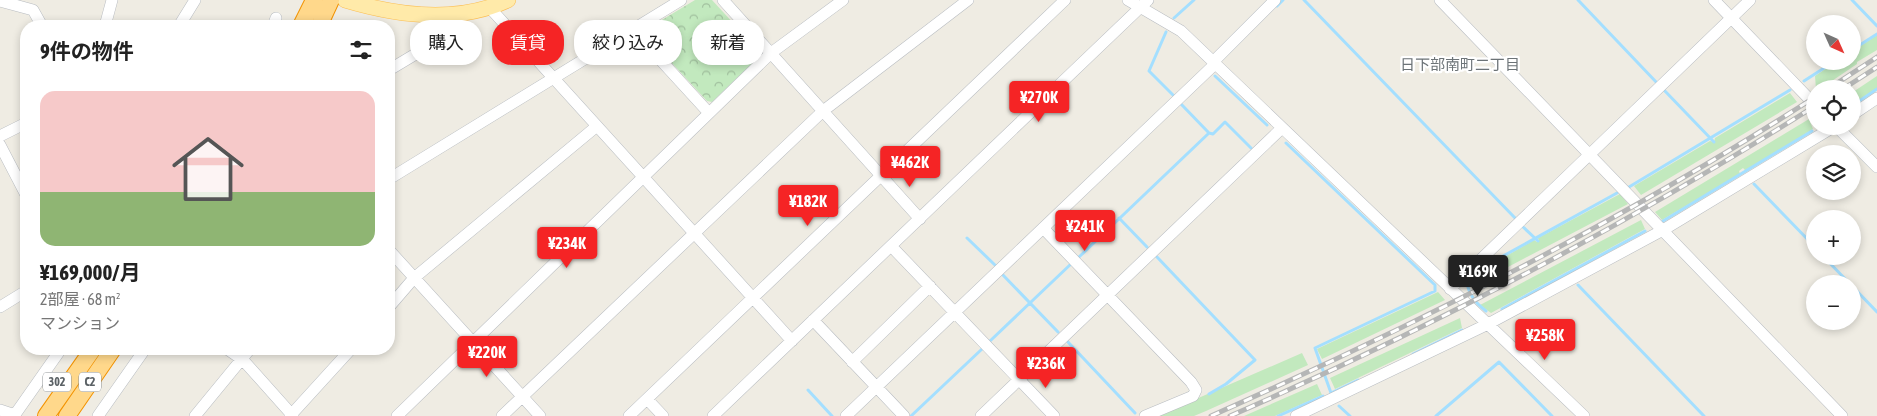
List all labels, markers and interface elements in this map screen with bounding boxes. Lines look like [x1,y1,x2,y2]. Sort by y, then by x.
north arrow [1806,15,1861,70]
map controls [1806,15,1861,330]
chip: 購入 [410,20,482,65]
chip: 賃貸 [492,20,564,65]
chip: 絞り込み [574,20,682,65]
chip: 新着 [692,20,764,65]
icon: filters [347,36,375,64]
text: 9件の物件 [40,39,134,63]
district label: 日下部南町二丁目 [1400,56,1520,73]
pin: ¥270K [1004,80,1074,123]
button: locate [1806,80,1861,135]
text: ¥270K [1020,88,1058,106]
icon: home [163,124,253,214]
button: layers [1806,145,1861,200]
pin: ¥462K [875,146,945,188]
text: ¥462K [891,153,929,171]
pin: ¥182K [773,184,843,227]
text: ¥182K [789,192,827,210]
pin: ¥241K [1050,210,1120,252]
button: + [1806,210,1861,265]
text: ¥241K [1066,217,1104,235]
pin: ¥234K [532,226,602,269]
text: ¥234K [548,234,586,252]
pin: ¥169K [1443,254,1513,297]
text: ¥169,000/月 [40,260,140,284]
text: ¥169K [1459,262,1497,280]
button: − [1806,275,1861,330]
text: 2部屋 · 68 m² [40,290,121,308]
text: マンション [40,314,120,332]
pin: ¥258K [1510,318,1580,361]
text: ¥258K [1526,326,1564,344]
pin: ¥220K [452,336,522,378]
text: ¥220K [468,343,506,361]
pin: ¥236K [1011,346,1081,389]
text: ¥236K [1027,354,1065,372]
road number: 302 [43,372,71,392]
road number: C2 [79,372,101,392]

